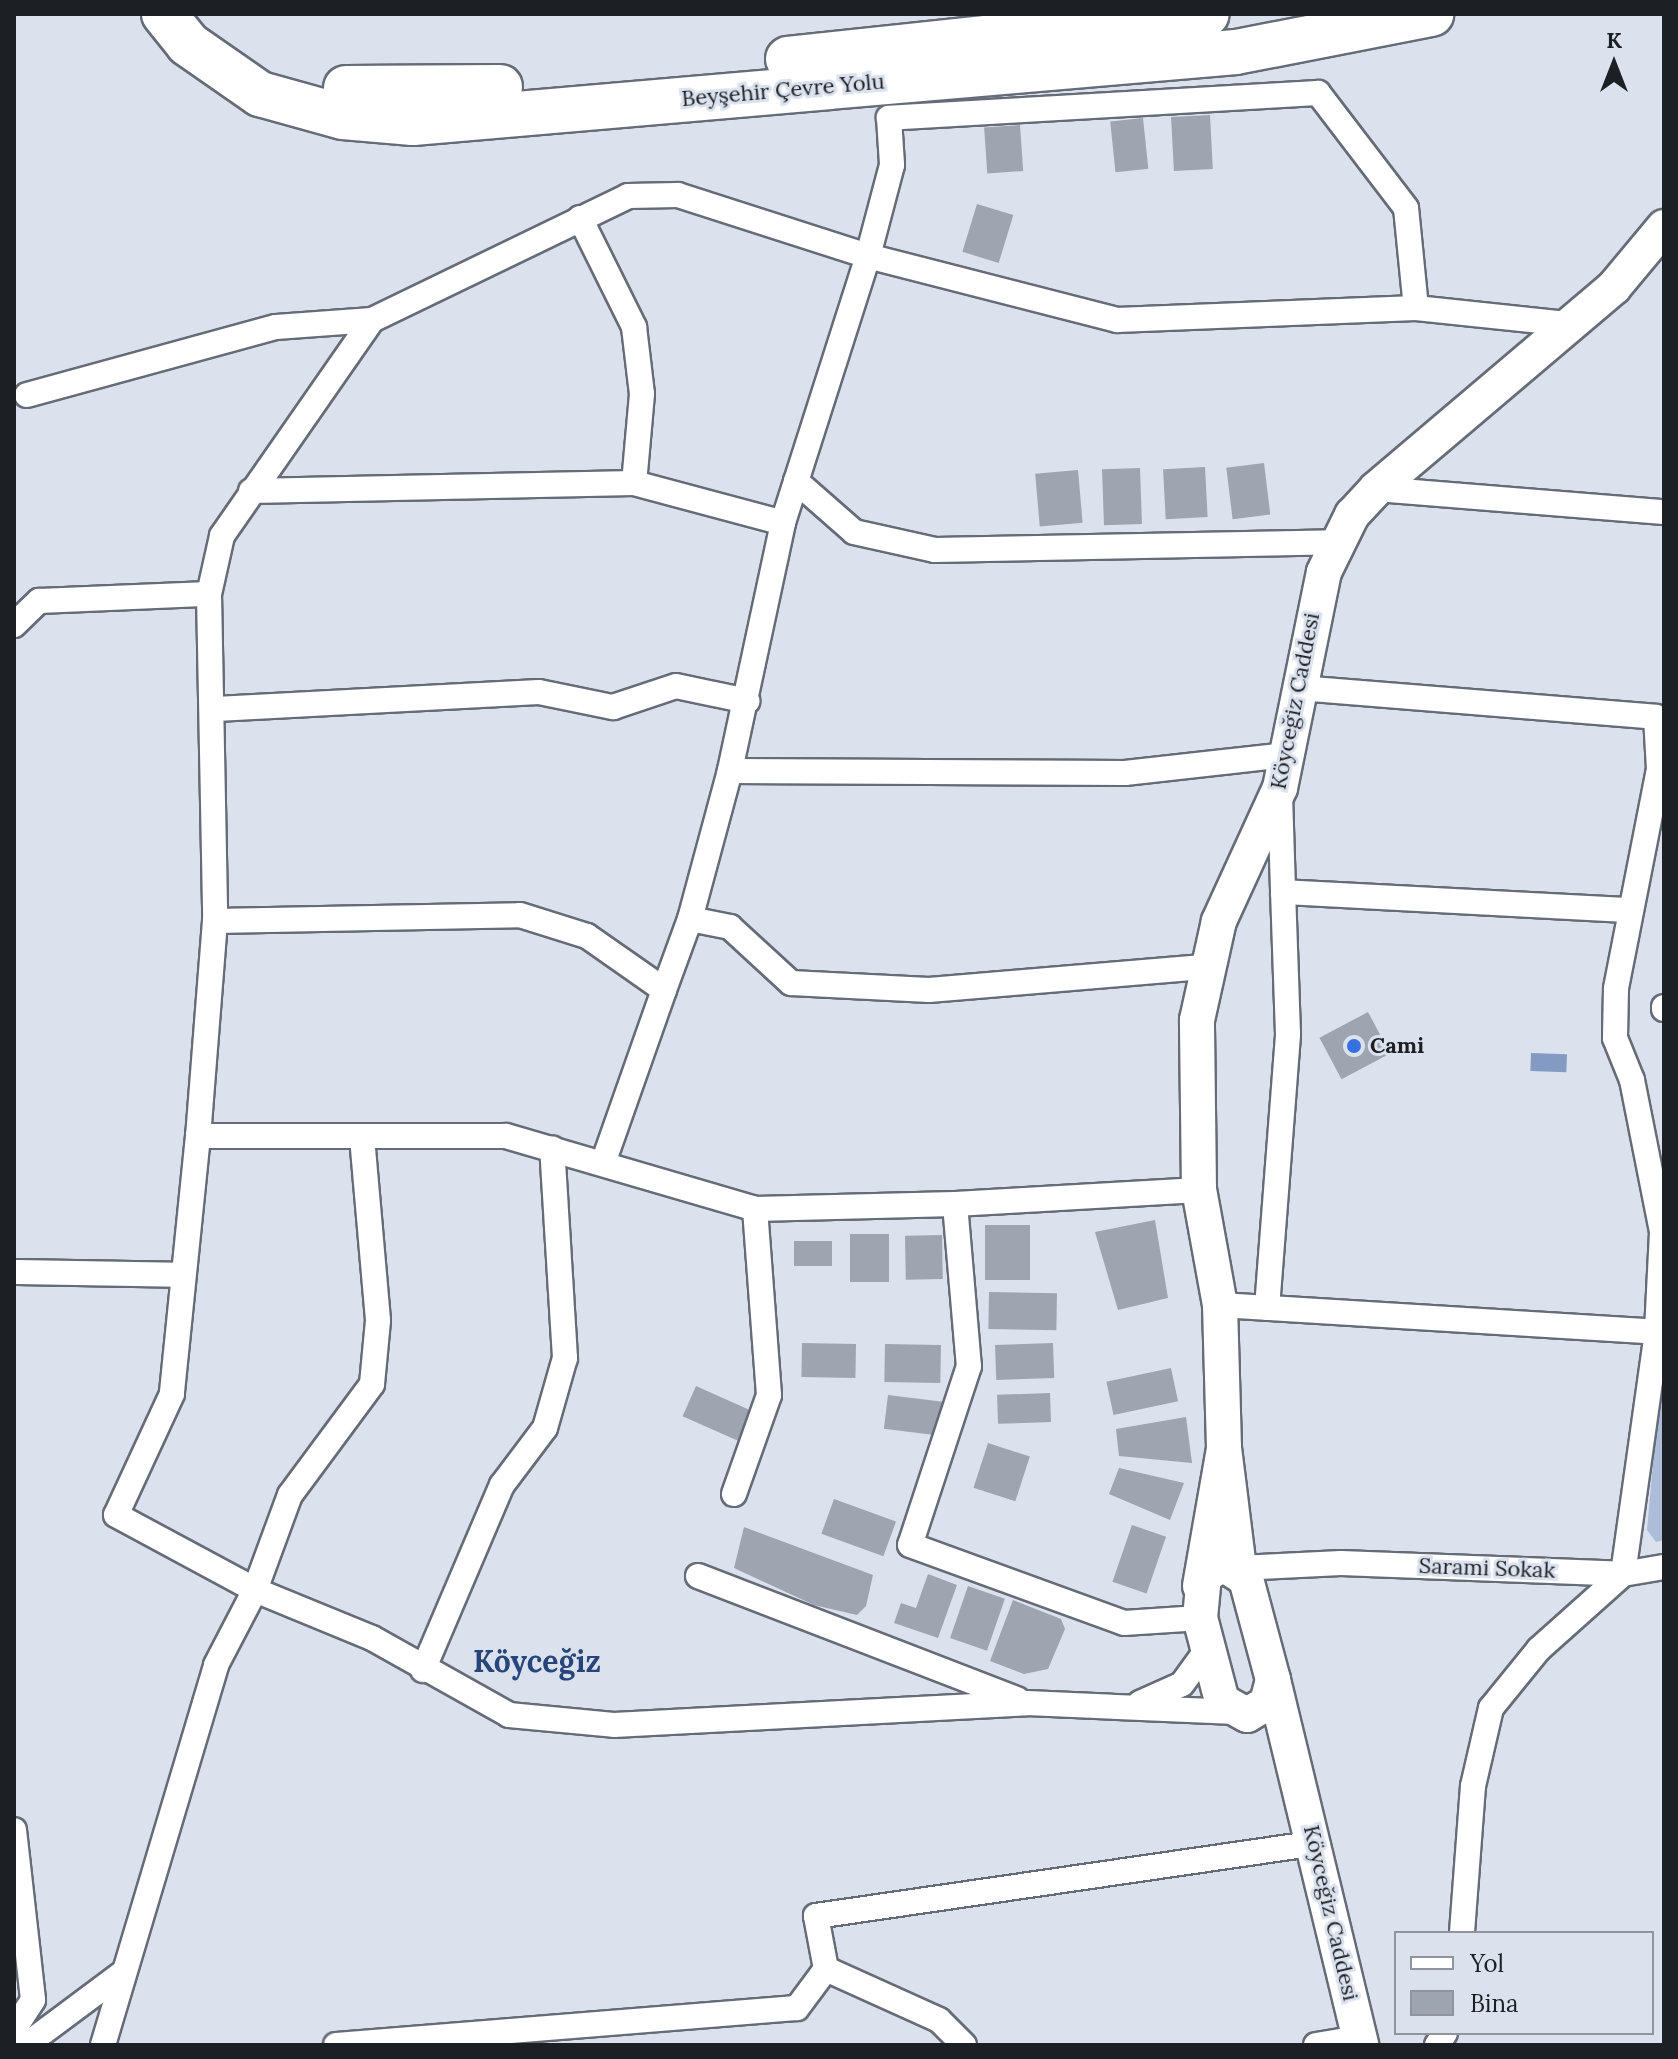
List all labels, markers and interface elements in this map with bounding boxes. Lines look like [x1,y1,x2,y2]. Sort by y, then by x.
north arrow [1574,24,1654,104]
text: K [1606,26,1622,54]
street label: Beyşehir Çevre Yolu [680,68,886,112]
street label: Köyceğiz Caddesi [1265,610,1325,792]
place label: Cami [1370,1033,1424,1059]
marker: Cami [1345,1037,1363,1055]
street label: Sarami Sokak [1418,1552,1556,1584]
district label: Köyceğiz [473,1643,601,1679]
street label: Köyceğiz Caddesi [1298,1823,1364,2003]
legend [1394,1931,1654,2035]
text: Yol [1470,1948,1504,1979]
text: Bina [1470,1988,1518,2019]

